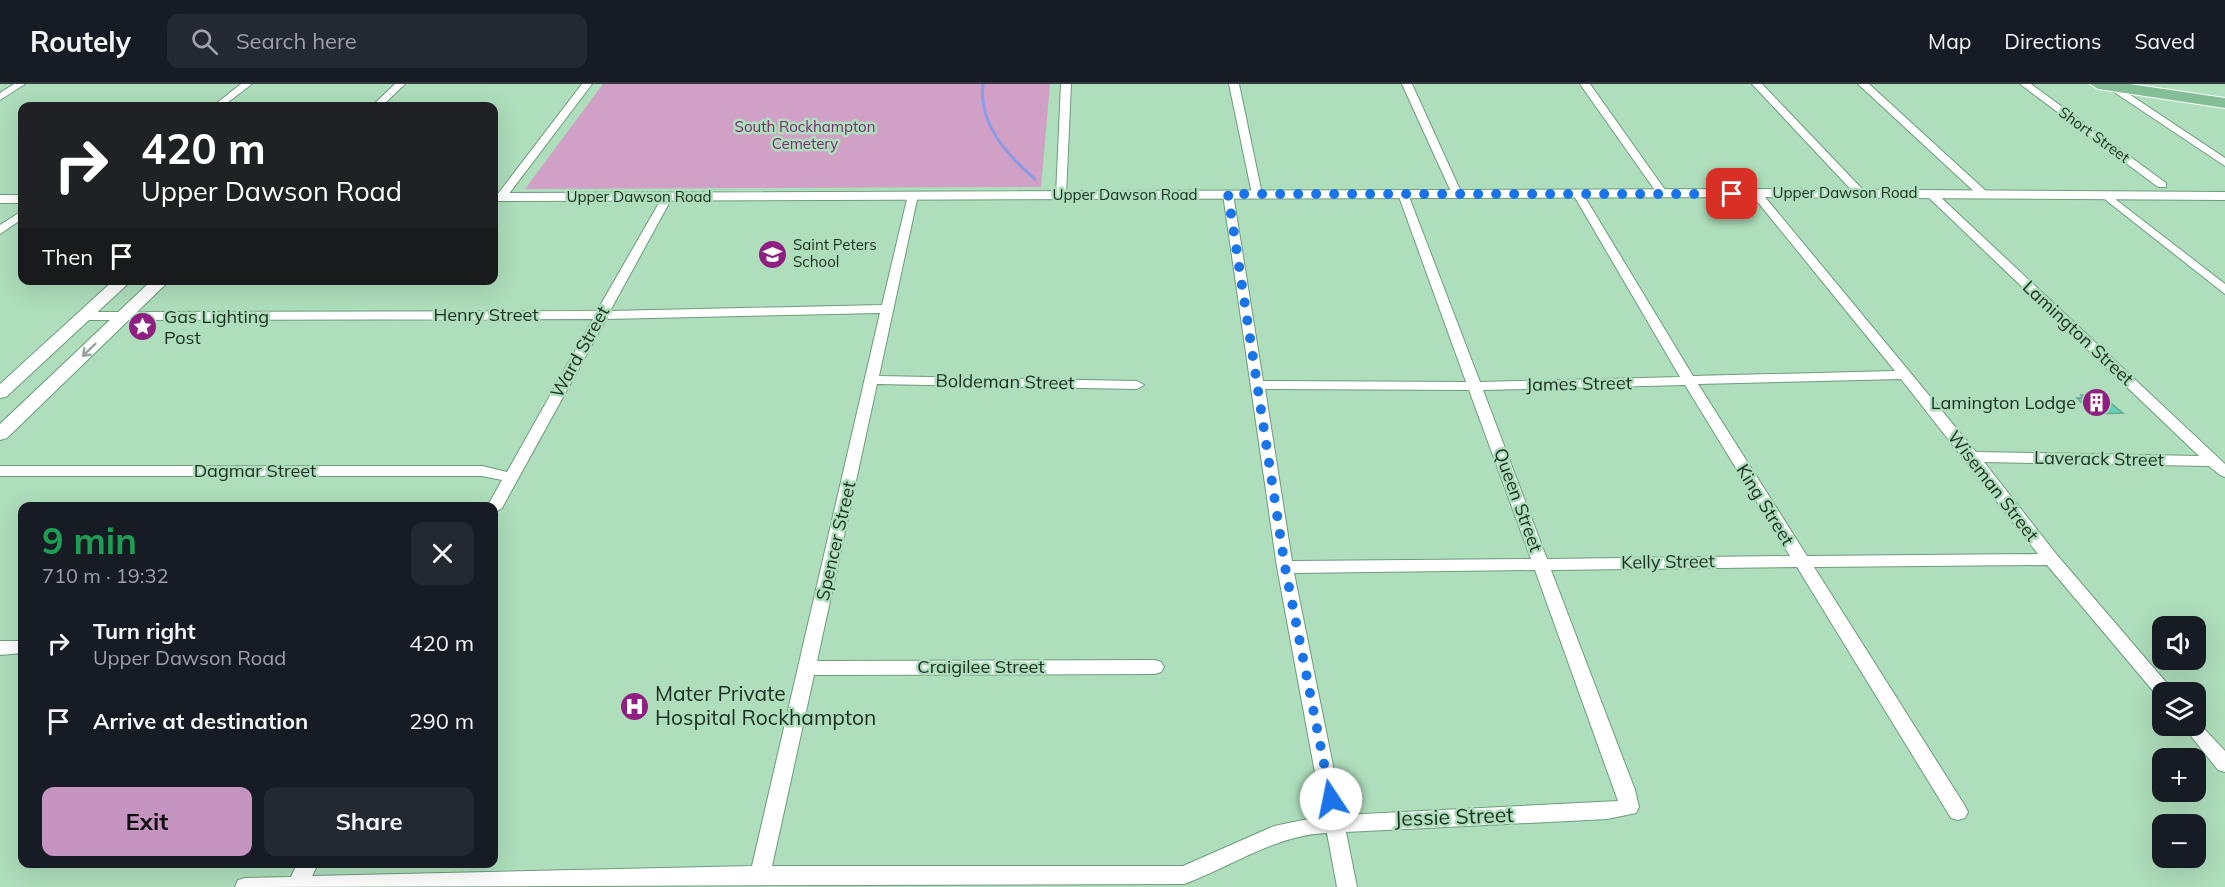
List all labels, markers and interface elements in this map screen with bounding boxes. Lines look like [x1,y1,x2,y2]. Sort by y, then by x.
search box [167,14,587,68]
text: Routely [30,24,131,59]
icon: search [188,25,221,58]
text: Search here [236,27,357,55]
text: Map [1928,28,1971,54]
text: Directions [2004,28,2101,54]
text: Saved [2134,28,2195,54]
street label: Short Street [2055,102,2134,167]
park label: South Rockhampton Cemetery [735,117,875,153]
text: 420 m [141,122,266,175]
icon: right [42,126,120,204]
pin [1706,168,1757,219]
text: Upper Dawson Road [141,174,402,208]
icon: arrive [1715,177,1748,210]
street label: Upper Dawson Road [1773,183,1917,202]
street label: Upper Dawson Road [1053,185,1197,204]
street label: Upper Dawson Road [567,187,711,206]
place label: Saint Peters School [793,235,877,271]
school or university icon: Saint Peters School [756,238,788,270]
icon: arrive [105,240,138,273]
text: Then [42,243,93,271]
street label: Lamington Street [2018,275,2139,390]
street label: Ward Street [545,302,614,402]
street label: Henry Street [433,303,539,326]
place label: Gas Lighting Post [164,305,269,349]
place icon: Gas Lighting Post [127,311,159,343]
one-way arrow [81,342,96,357]
street label: Boldeman Street [935,369,1075,394]
street label: James Street [1526,371,1632,396]
building icon: Lamington Lodge [2081,387,2113,419]
place label: Lamington Lodge [1931,391,2076,414]
street label: Wiseman Street [1943,426,2044,546]
street label: Queen Street [1489,445,1548,555]
street label: Laverack Street [2034,446,2164,471]
street label: Dagmar Street [194,459,316,482]
street label: King Street [1731,460,1799,550]
street label: Spencer Street [811,479,860,603]
text: 9 min [42,518,137,563]
button: close [411,522,474,585]
street label: Kelly Street [1621,549,1715,574]
text: 710 m · 19:32 [42,563,168,588]
map controls [2152,616,2206,868]
button: sound [2152,616,2206,670]
text: Turn right [93,617,196,645]
icon: right [42,627,75,660]
text: 420 m [409,629,474,657]
text: Upper Dawson Road [93,645,286,670]
street label: Craigilee Street [917,655,1045,678]
place label: Mater Private Hospital Rockhampton [655,680,876,730]
button: layers [2152,682,2206,736]
hospital icon: Mater Private Hospital Rockhampton [618,690,650,722]
icon: arrive [42,705,75,738]
text: Arrive at destination [93,707,308,735]
text: 290 m [409,707,474,735]
button: + [2152,748,2206,802]
position arrow [1299,767,1363,831]
button: Exit [42,787,252,856]
button: Share [264,787,474,856]
street label: Jessie Street [1394,801,1514,831]
button: − [2152,814,2206,868]

